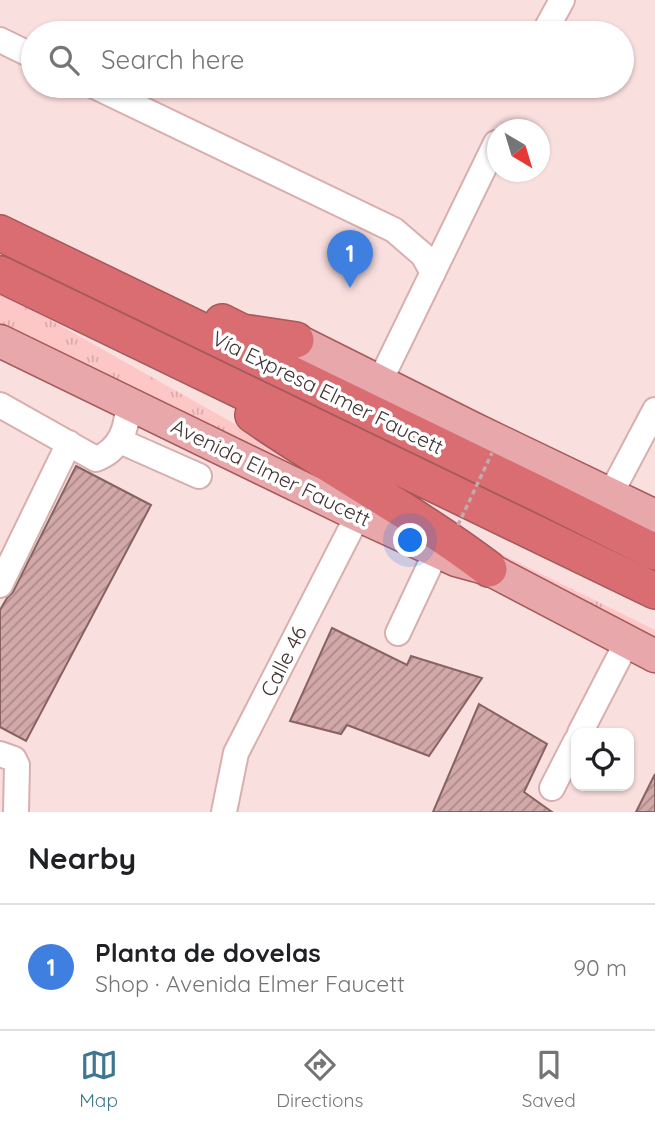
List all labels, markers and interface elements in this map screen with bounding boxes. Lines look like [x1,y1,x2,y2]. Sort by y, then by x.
search box [21,21,634,98]
icon: search [45,41,83,79]
text: Search here [101,43,245,76]
north arrow [487,119,550,182]
pin: 1 [327,230,373,288]
street label: Vía Expresa Elmer Faucett [208,325,448,459]
street label: Avenida Elmer Faucett [167,412,375,532]
your location [393,523,427,557]
street label: Calle 46 [254,621,312,701]
map controls [571,728,634,791]
button: locate [571,728,634,791]
text: Nearby [28,839,136,877]
text: Planta de dovelas [95,936,321,969]
text: 1 [47,953,55,982]
text: 90 m [573,953,627,982]
text: Shop · Avenida Elmer Faucett [95,969,405,998]
tab: Map [79,1046,118,1112]
tab: Directions [276,1046,363,1112]
tab: Saved [522,1046,576,1112]

